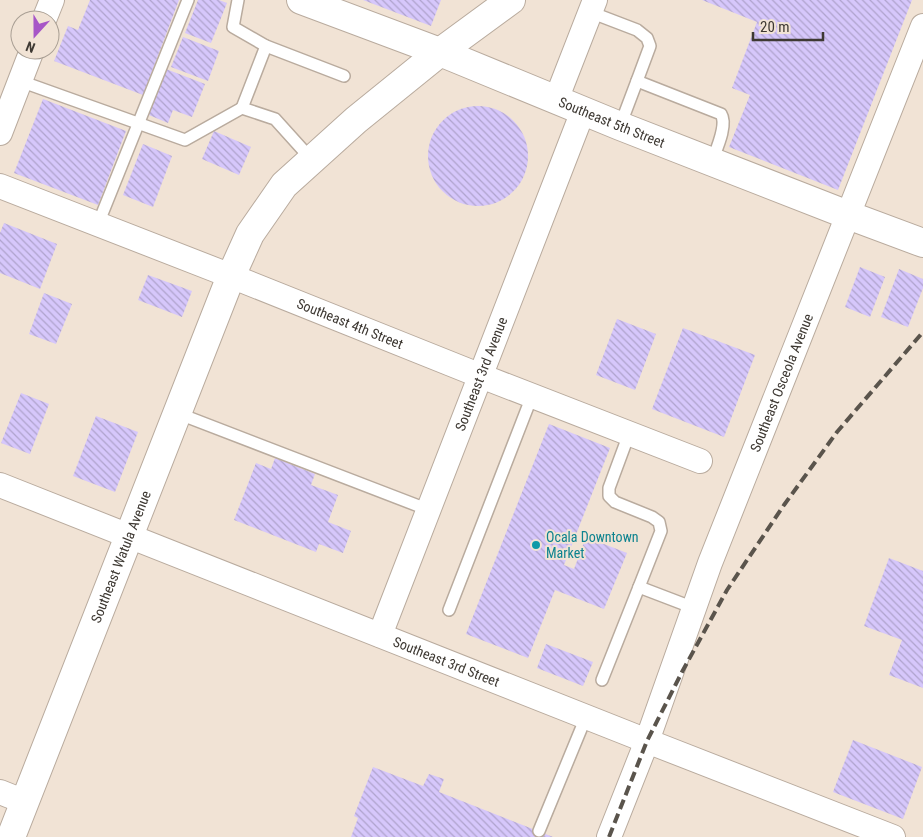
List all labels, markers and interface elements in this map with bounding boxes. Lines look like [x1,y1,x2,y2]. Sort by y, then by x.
north arrow [10,10,60,60]
scale bar [753,10,823,42]
text: 20 m [760,18,790,36]
text: N [23,38,37,56]
street label: Southeast 5th Street [556,94,667,151]
street label: Southeast 4th Street [295,295,405,352]
street label: Southeast Osceola Avenue [747,311,816,454]
street label: Southeast 3rd Avenue [452,314,511,433]
street label: Southeast Watula Avenue [88,488,154,625]
place label: Ocala Downtown Market [546,529,639,561]
marker: Ocala Downtown Market [530,539,542,551]
street label: Southeast 3rd Street [391,633,502,690]

